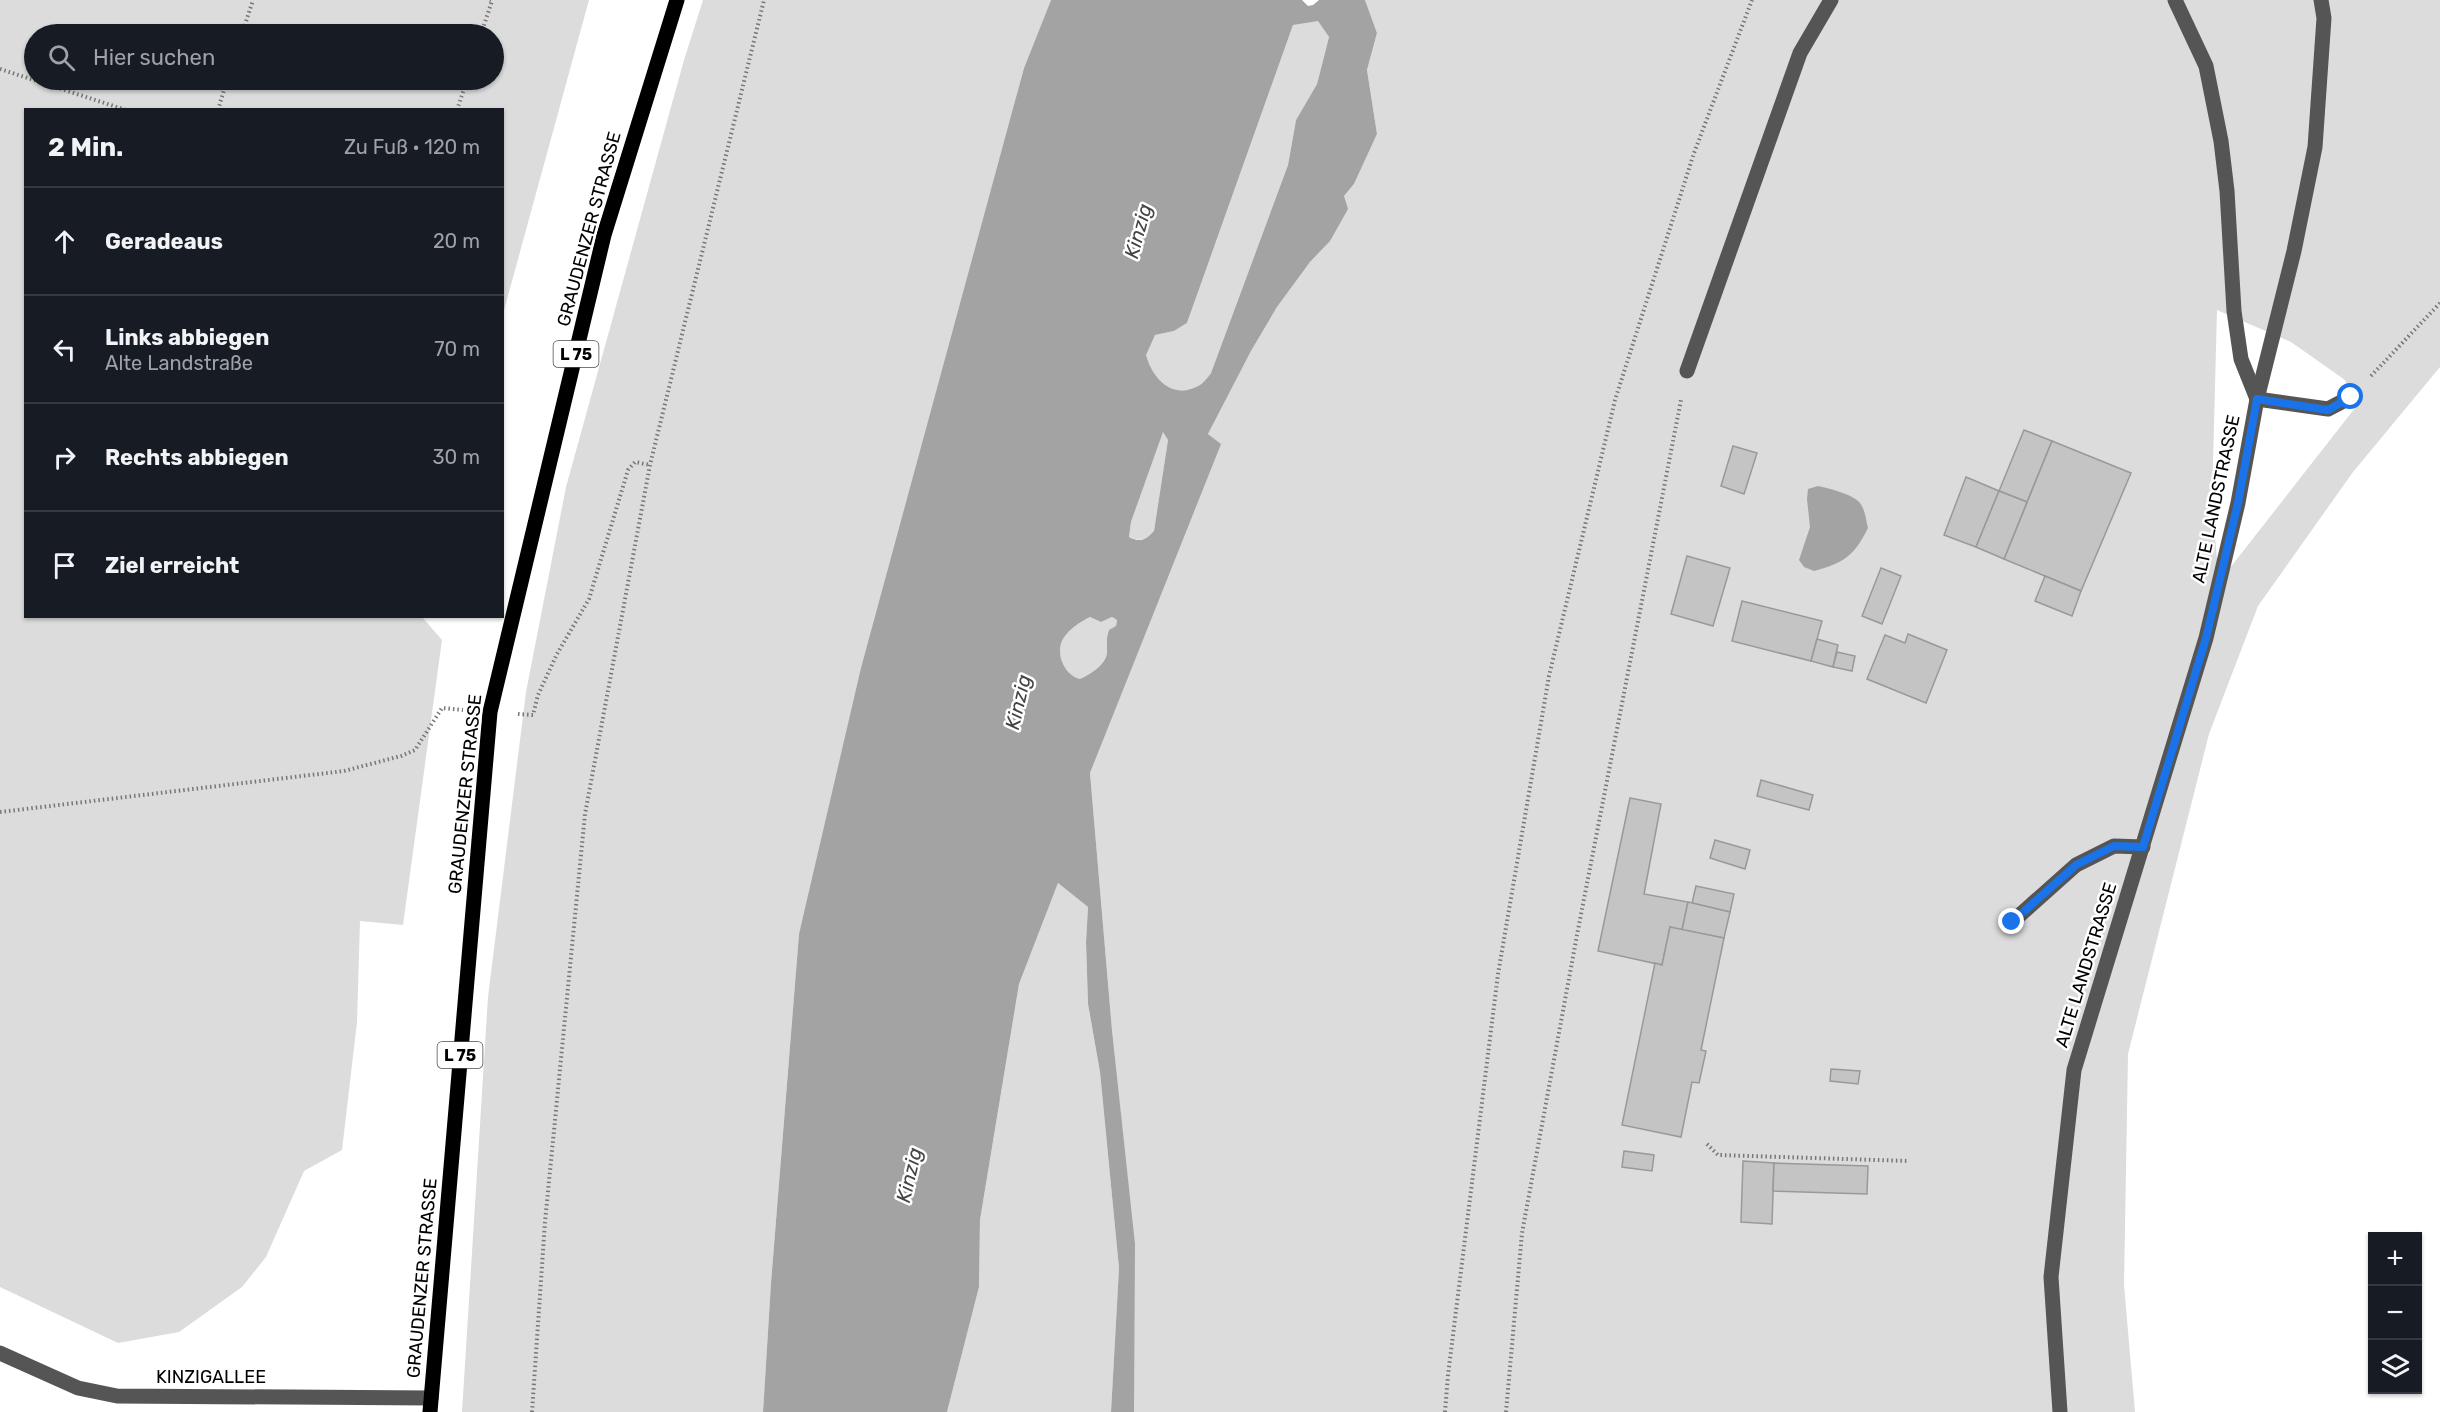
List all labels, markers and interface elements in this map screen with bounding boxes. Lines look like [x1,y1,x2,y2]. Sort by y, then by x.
search box [24,24,504,90]
icon: search [45,41,78,74]
text: Hier suchen [93,44,215,71]
street label: GRAUDENZER STRASSE [552,129,626,329]
text: 2 Min. [48,132,124,163]
text: Zu Fuß · 120 m [344,135,480,159]
water label: Kinzig [1119,201,1157,261]
icon: ahead [48,225,81,258]
text: Geradeaus [105,228,223,255]
text: 20 m [433,229,480,253]
text: Links abbiegen [105,324,269,351]
icon: left [48,333,81,366]
text: 70 m [434,337,480,361]
road number: L 75 [554,341,598,367]
text: Alte Landstraße [105,351,253,375]
route start [2337,383,2363,409]
street label: ALTE LANDSTRASSE [2187,413,2245,585]
icon: right [48,441,81,474]
text: Rechts abbiegen [105,444,289,471]
text: 30 m [433,445,480,469]
icon: arrive [48,549,81,582]
text: Ziel erreicht [105,552,239,579]
water label: Kinzig [1000,672,1036,732]
street label: GRAUDENZER STRASSE [444,693,486,895]
street label: ALTE LANDSTRASSE [2050,880,2122,1050]
route end [1998,908,2024,934]
road number: L 75 [438,1042,482,1068]
water label: Kinzig [891,1145,927,1205]
street label: GRAUDENZER STRASSE [402,1177,442,1379]
map controls [2368,1232,2422,1394]
button: + [2368,1232,2422,1286]
button: − [2368,1286,2422,1340]
button: layers [2368,1340,2422,1394]
street label: KINZIGALLEE [156,1366,266,1388]

